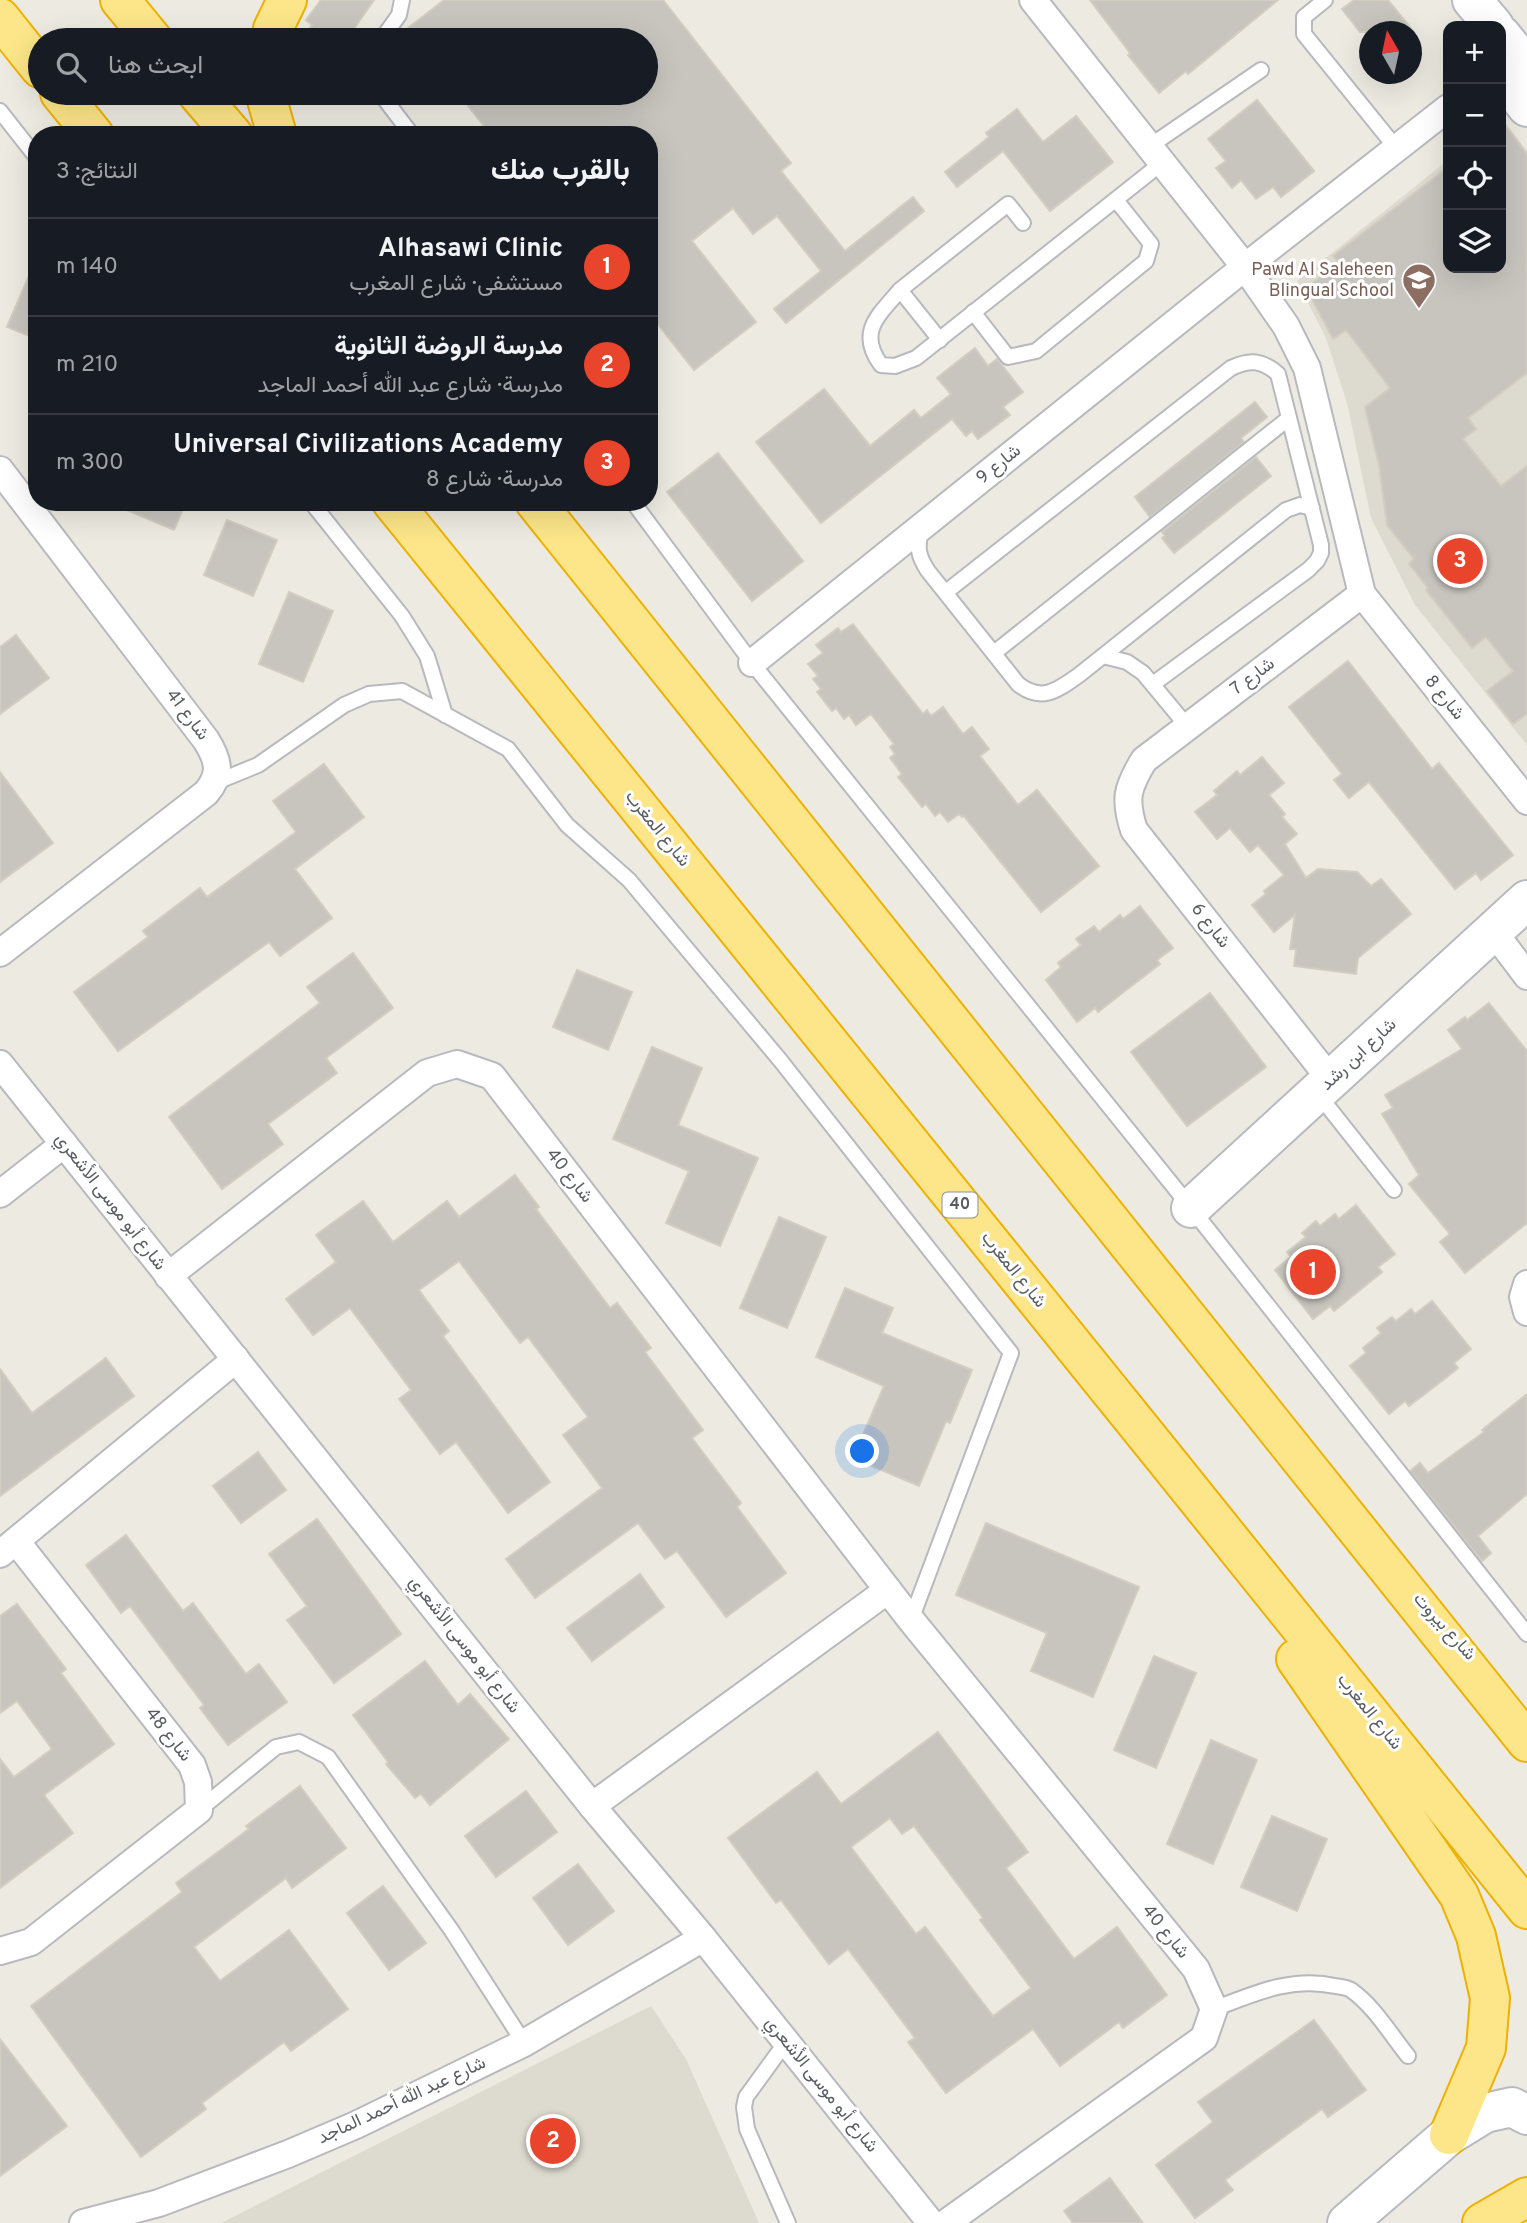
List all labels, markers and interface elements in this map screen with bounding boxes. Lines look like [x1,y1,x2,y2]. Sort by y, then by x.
north arrow [1359,21,1422,84]
map controls [1443,21,1506,273]
button: + [1443,21,1506,84]
search box [28,28,658,105]
icon: search [52,48,90,86]
text: ابحث هنا [108,50,203,83]
button: − [1443,84,1506,147]
button: locate [1443,147,1506,210]
text: بالقرب منك [491,153,630,190]
text: النتائج: 3 [56,158,138,187]
button: layers [1443,210,1506,273]
text: Alhasawi Clinic [378,233,563,266]
text: 140 m [56,253,118,282]
text: 1 [602,253,612,282]
place label: Pawd Al Saleheen Blingual School [1251,259,1394,303]
school or university icon: Pawd Al Saleheen Blingual School [1400,261,1438,310]
text: مستشفى · شارع المغرب [349,270,563,299]
text: مدرسة الروضة الثانوية [334,331,563,364]
text: 210 m [56,351,118,380]
text: 2 [600,351,614,380]
text: مدرسة · شارع عبد الله أحمد الماجد [258,372,563,401]
text: Universal Civilizations Academy [173,429,563,462]
street label: شارع 9 [972,440,1026,490]
text: 300 m [56,449,124,478]
text: 3 [600,449,614,478]
text: مدرسة · شارع 8 [426,466,563,495]
pin: 3 [1437,535,1483,587]
street label: شارع 7 [1226,653,1280,701]
street label: شارع 8 [1419,671,1469,725]
street label: شارع 41 [160,685,214,745]
street label: شارع المغرب [619,786,695,872]
street label: شارع 6 [1185,899,1235,953]
street label: شارع ابن رشد [1316,1014,1402,1096]
street label: شارع أبو موسى الأشعري [48,1129,171,1277]
street label: شارع 40 [540,1144,598,1208]
road number: 40 [942,1192,978,1218]
street label: شارع المغرب [975,1227,1051,1313]
pin: 1 [1290,1246,1336,1298]
your location [845,1434,879,1468]
street label: شارع أبو موسى الأشعري [402,1572,525,1720]
street label: شارع بيروت [1408,1588,1480,1666]
street label: شارع المغرب [1331,1669,1407,1755]
street label: شارع 48 [140,1703,196,1767]
street label: شارع 40 [1136,1900,1194,1964]
street label: شارع أبو موسى الأشعري [758,2012,883,2159]
street label: شارع عبد الله أحمد الماجد [314,2051,490,2150]
pin: 2 [530,2115,576,2167]

